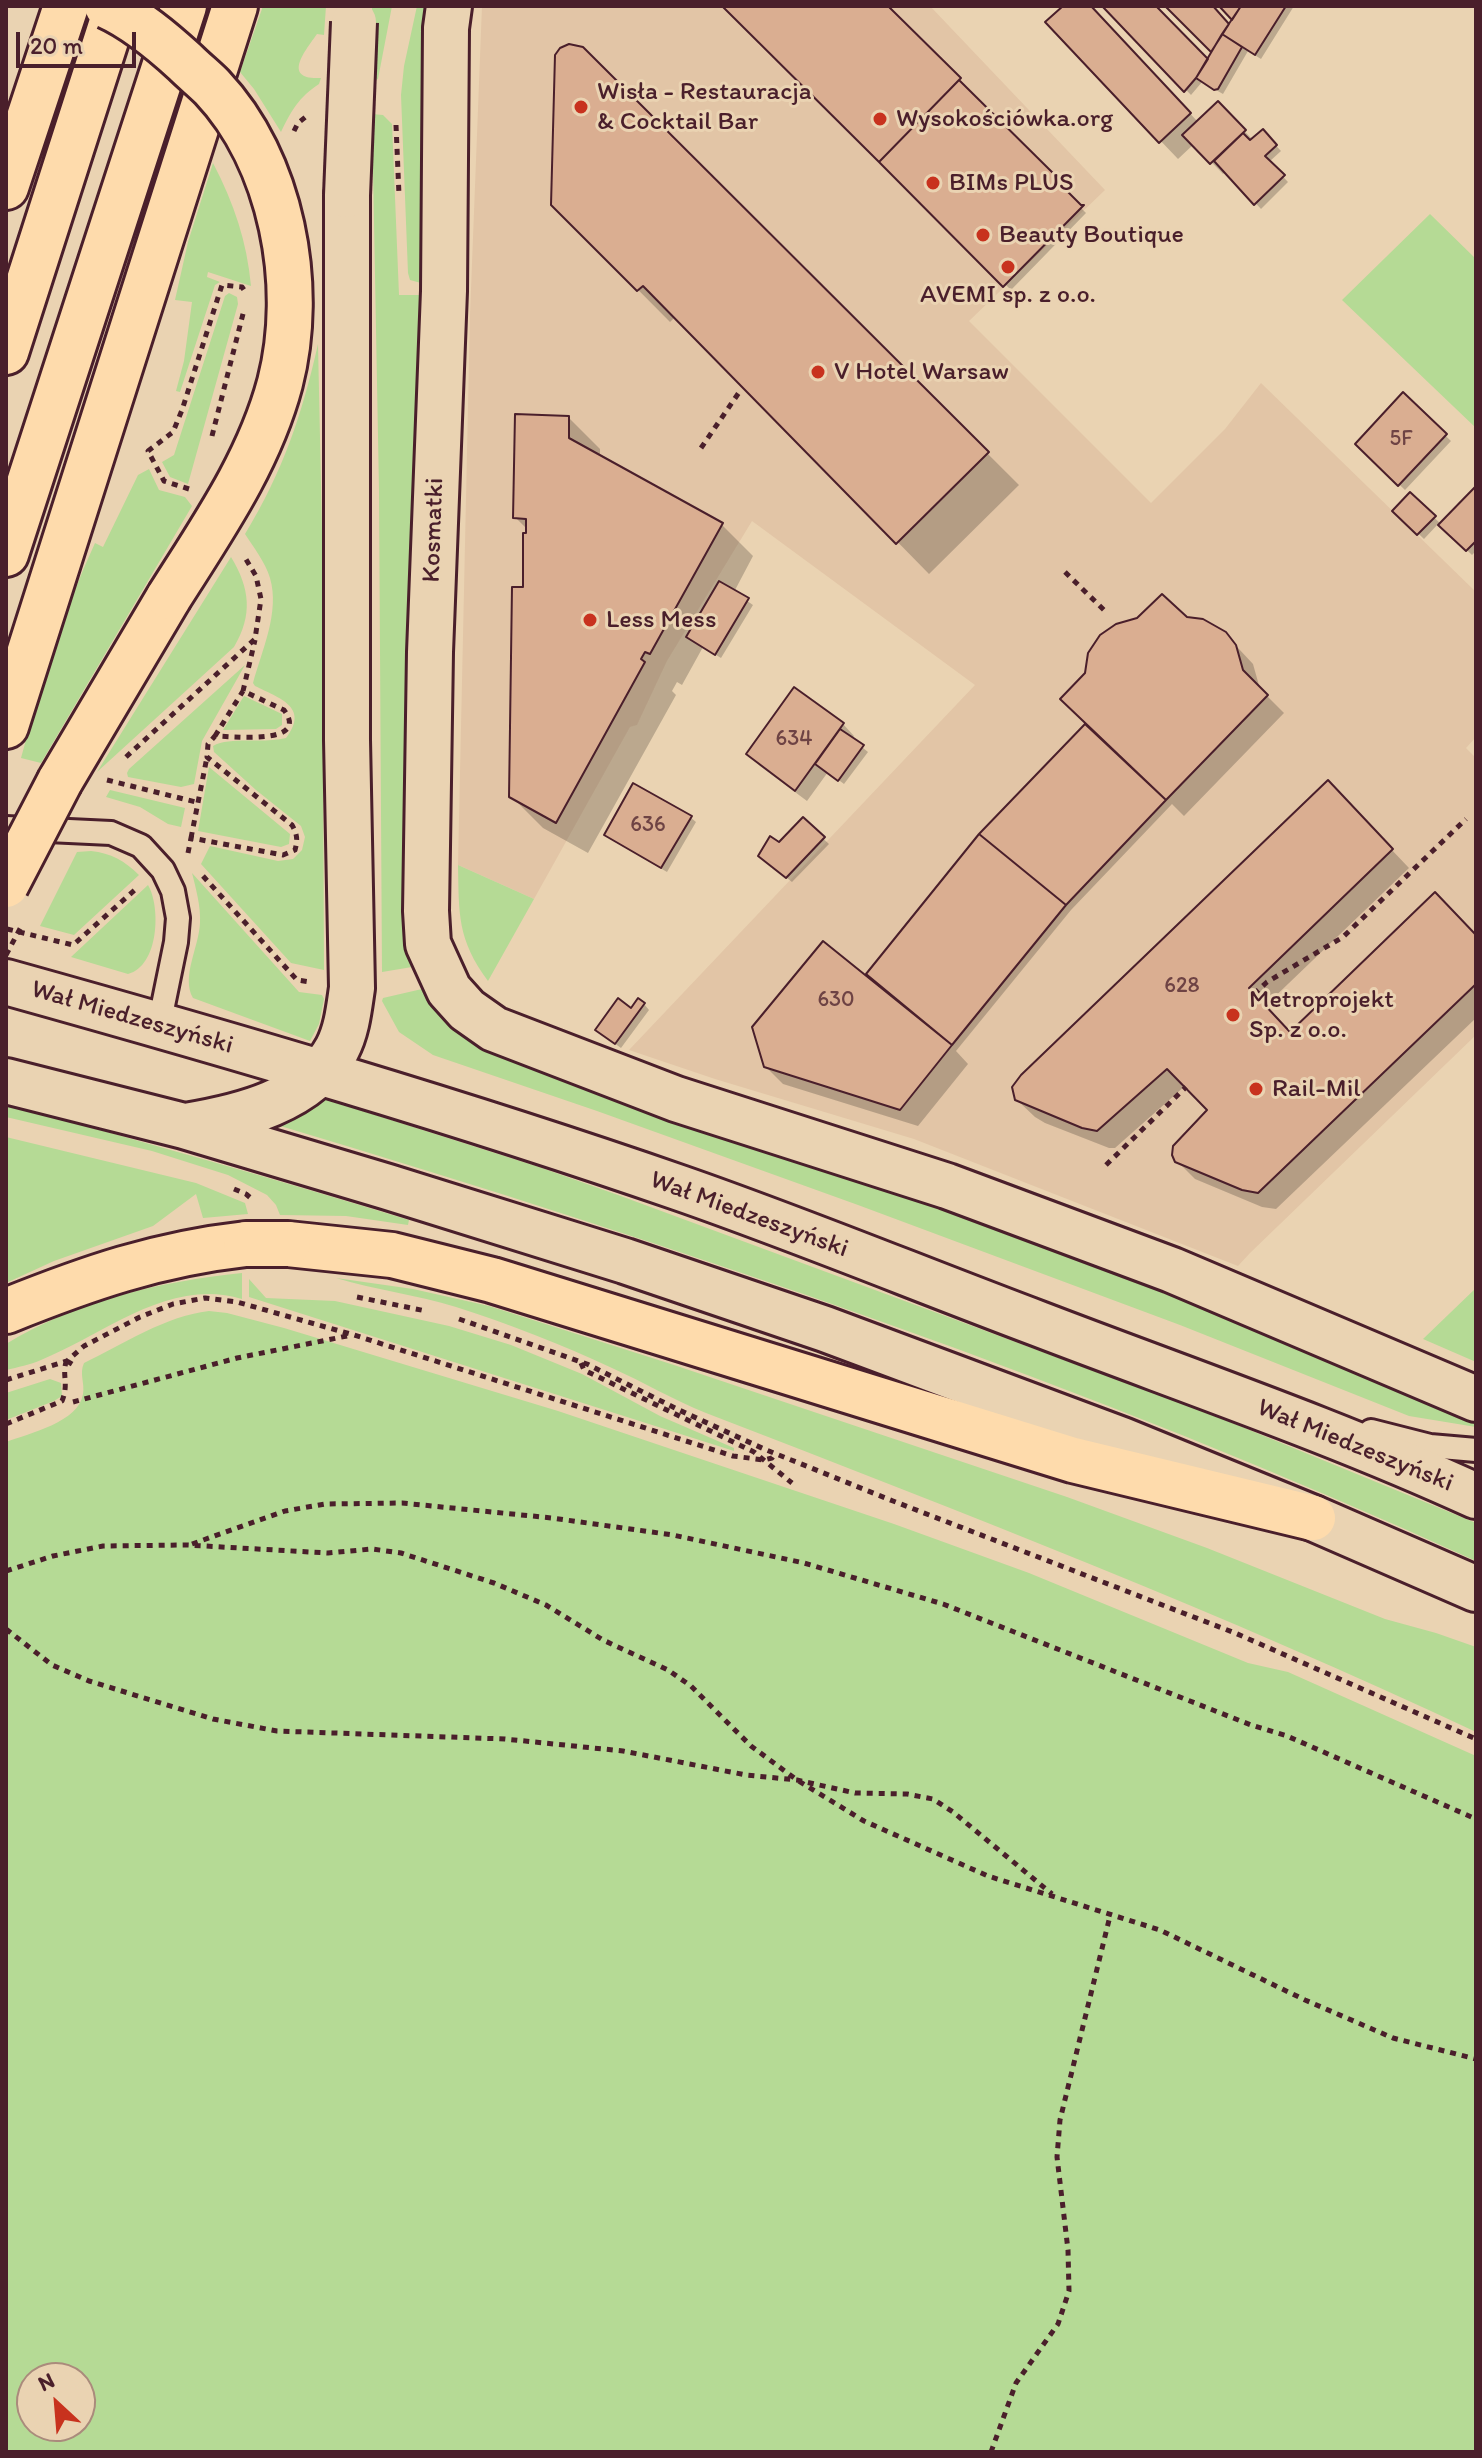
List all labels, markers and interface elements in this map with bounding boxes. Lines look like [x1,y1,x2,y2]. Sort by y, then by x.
scale bar [20,16,140,66]
text: 20 m [30,31,83,60]
place label: Wisła - Restauracja & Cocktail Bar [597,76,812,138]
marker: Wisła - Restauracja & Cocktail Bar [572,98,590,116]
place label: Wysokościówka.org [896,103,1113,135]
marker: Wysokościówka.org [871,110,889,128]
place label: BIMs PLUS [949,167,1074,199]
marker: BIMs PLUS [924,174,942,192]
place label: Beauty Boutique [999,219,1184,251]
marker: Beauty Boutique [974,226,992,244]
marker: AVEMI sp. z o.o. [999,258,1017,276]
place label: AVEMI sp. z o.o. [920,279,1096,311]
place label: V Hotel Warsaw [834,356,1009,388]
marker: V Hotel Warsaw [809,363,827,381]
house number: 5F [1390,426,1412,452]
street label: Kosmatki [417,477,451,583]
place label: Less Mess [606,604,716,636]
marker: Less Mess [581,611,599,629]
house number: 634 [776,726,812,752]
house number: 636 [630,812,666,838]
house number: 628 [1164,973,1200,999]
street label: Wał Miedzeszyński [27,974,237,1062]
place label: Metroprojekt Sp. z o.o. [1249,984,1394,1046]
house number: 630 [817,987,855,1013]
marker: Metroprojekt Sp. z o.o. [1224,1006,1242,1024]
place label: Rail-Mil [1272,1073,1361,1105]
marker: Rail-Mil [1247,1080,1265,1098]
street label: Wał Miedzeszyński [646,1165,852,1265]
street label: Wał Miedzeszyński [1252,1392,1458,1500]
north arrow [16,2362,96,2442]
text: N [34,2366,59,2397]

